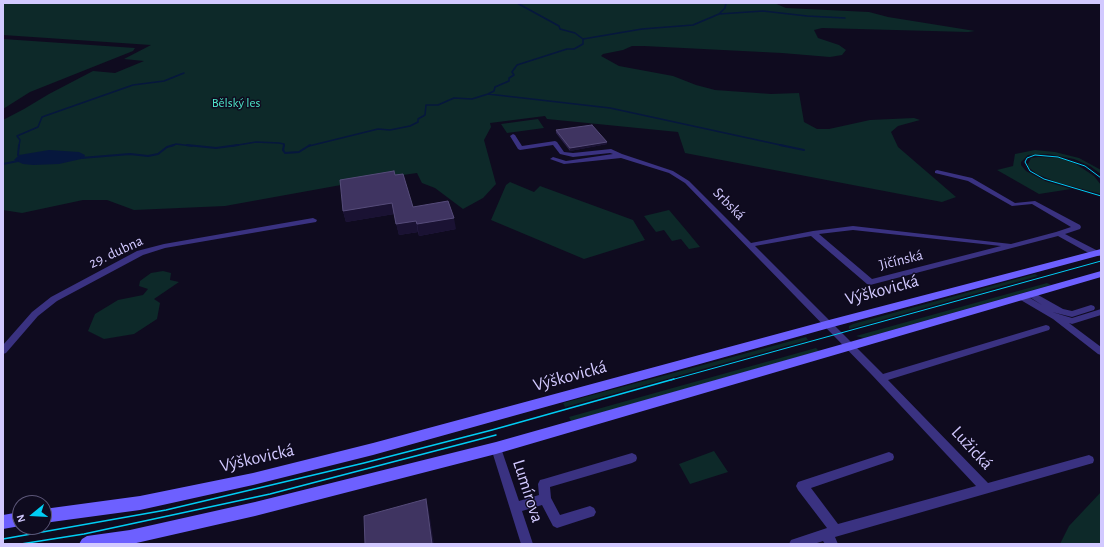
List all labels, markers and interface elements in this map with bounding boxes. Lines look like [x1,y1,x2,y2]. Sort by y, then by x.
park label: Bělský les [212,95,260,111]
street label: Srbská [709,184,749,224]
street label: 29. dubna [86,232,146,272]
street label: Jičínská [877,246,925,274]
street label: Výškovická [843,270,921,310]
street label: Výškovická [531,356,609,396]
street label: Lužická [947,422,997,474]
street label: Výškovická [218,439,296,477]
street label: Lumírova [508,457,548,525]
north arrow [12,495,52,535]
text: N [15,513,27,524]

